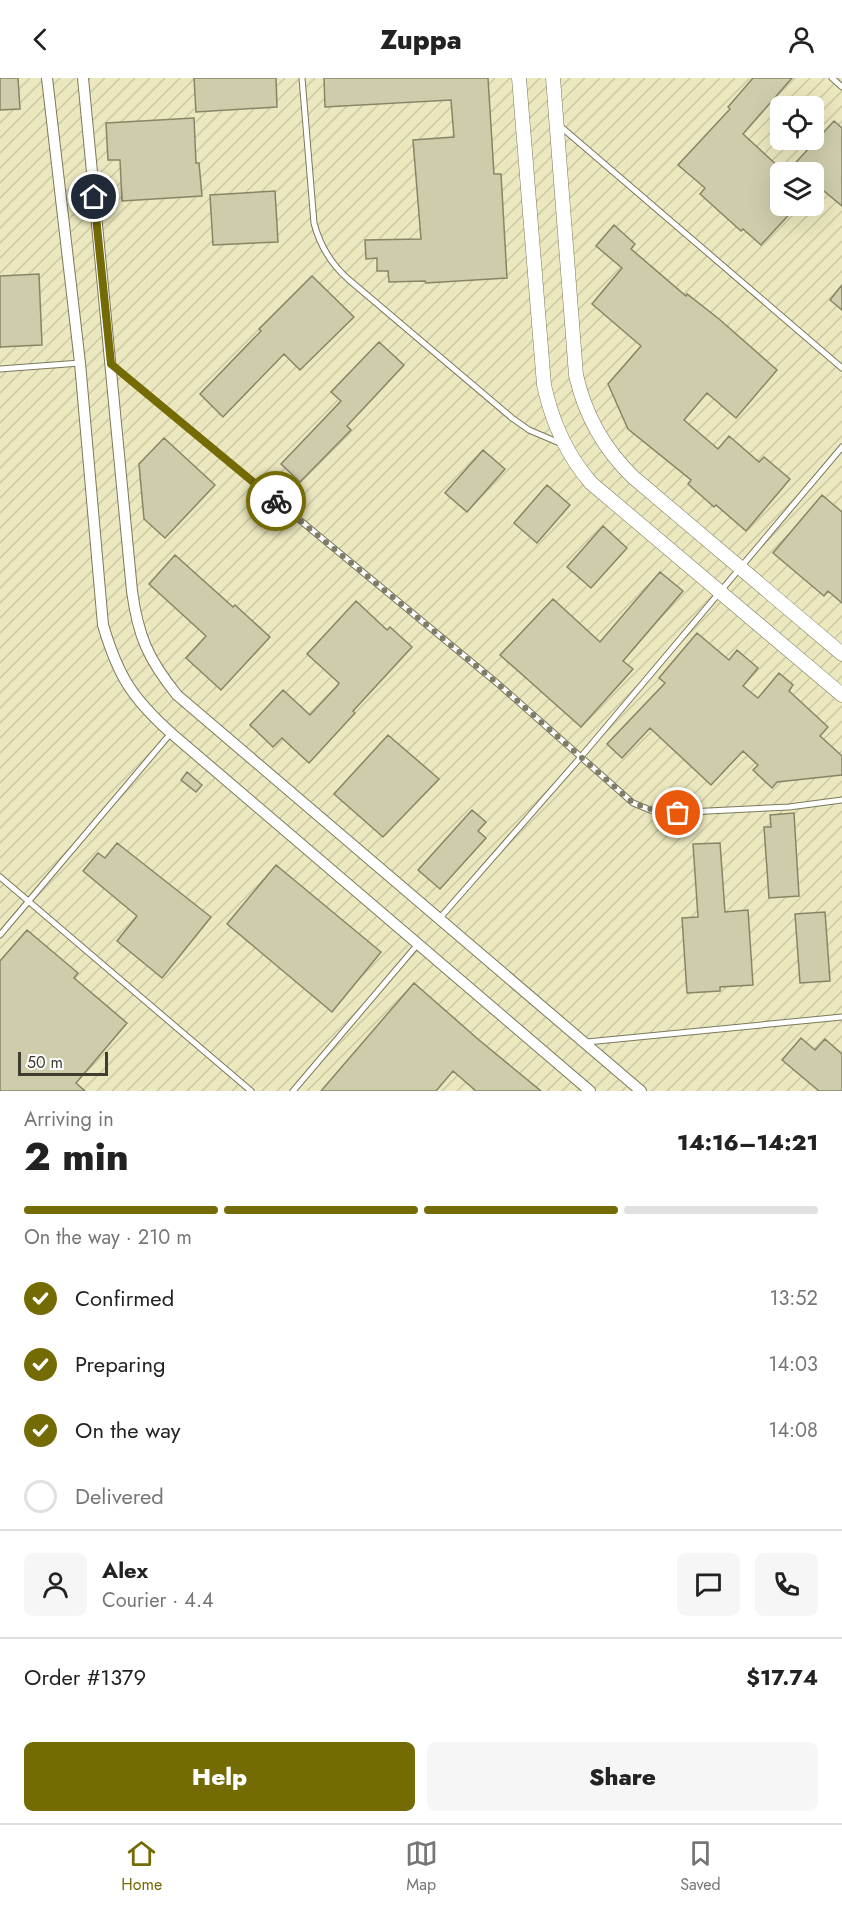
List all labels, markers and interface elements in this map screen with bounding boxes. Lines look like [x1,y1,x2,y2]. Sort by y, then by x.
text: Zuppa [380,20,462,59]
icon: back [24,23,57,56]
icon: person [785,23,818,56]
map controls [770,96,824,216]
button: locate [770,96,824,150]
button: layers [770,162,824,216]
pin [68,171,119,222]
icon: home [77,180,110,213]
courier [246,471,306,531]
icon: bike [260,485,293,518]
pin [652,787,703,838]
icon: bag [661,796,694,829]
scale bar [18,1049,108,1076]
text: 50 m [27,1051,63,1074]
text: Arriving in [24,1105,114,1134]
text: 14:16–14:21 [677,1126,818,1158]
text: 2 min [24,1128,129,1185]
text: On the way · 210 m [24,1223,192,1252]
icon: check [24,1282,57,1315]
text: Confirmed [75,1282,174,1314]
text: 13:52 [769,1284,818,1313]
icon: check [24,1348,57,1381]
text: Preparing [75,1348,166,1380]
text: 14:03 [768,1350,818,1379]
icon: check [24,1414,57,1447]
text: On the way [75,1414,180,1446]
text: 14:08 [768,1416,818,1445]
text: Delivered [75,1480,164,1512]
button: person [24,1553,87,1616]
button: chat [677,1553,740,1616]
button: phone [755,1553,818,1616]
text: Alex [102,1554,148,1586]
text: Courier · 4.4 [102,1586,214,1615]
text: Order #1379 [24,1661,146,1693]
text: $17.74 [746,1661,818,1693]
button: Help [24,1742,415,1811]
button: Share [427,1742,818,1811]
tab: Home [121,1837,162,1896]
tab: Map [405,1837,438,1896]
tab: Saved [680,1837,721,1896]

